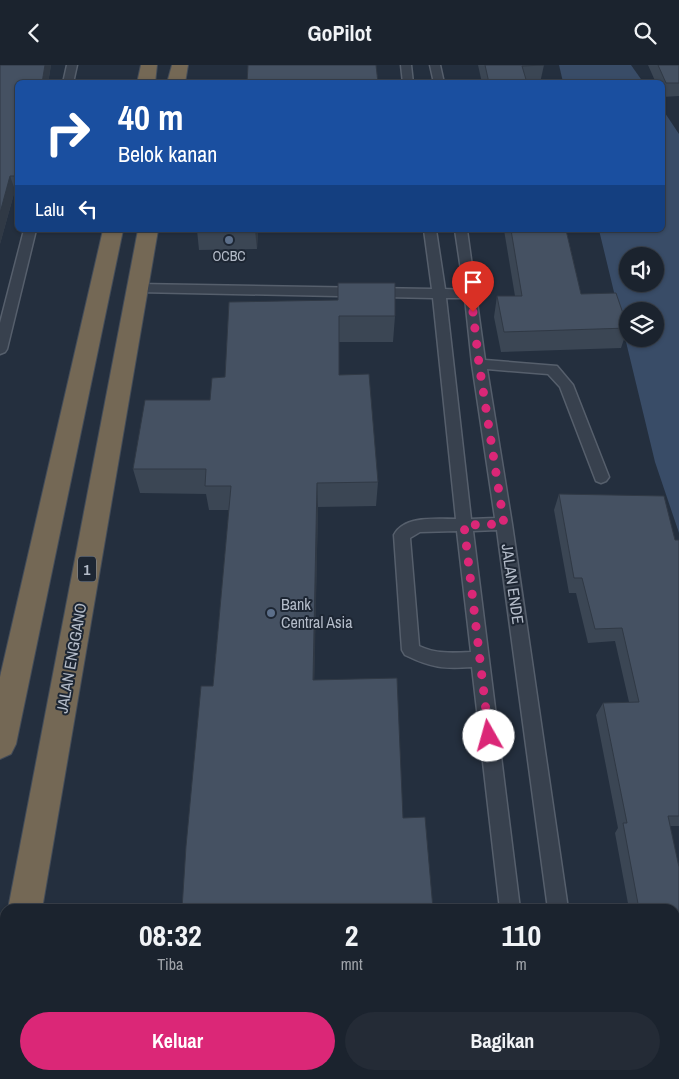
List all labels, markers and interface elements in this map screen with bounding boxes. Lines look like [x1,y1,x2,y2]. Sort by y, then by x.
text: GoPilot [307,18,372,48]
icon: back [20,19,48,47]
icon: search [631,19,659,47]
text: 40 m [118,94,183,141]
icon: right [35,100,100,165]
text: Belok kanan [118,139,217,169]
icon: left [74,195,102,223]
text: Lalu [35,196,64,222]
marker: OCBC [223,234,235,246]
place label: OCBC [212,247,246,265]
map controls [619,247,664,347]
button: sound [619,247,664,292]
pin [452,261,494,312]
icon: arrive [459,268,487,296]
button: layers [619,302,664,347]
street label: JALAN ENDE [496,542,530,626]
road number: 1 [78,557,96,581]
place label: Bank Central Asia [281,593,353,633]
street label: JALAN ENGGANO [50,601,92,715]
marker: Bank Central Asia [265,607,277,619]
position arrow [462,709,514,761]
text: 08:32 [139,915,202,955]
text: 2 [345,915,358,955]
text: 110 [501,915,541,955]
text: Tiba [157,953,183,975]
text: mnt [341,953,363,975]
text: m [516,953,527,975]
button: Keluar [20,1012,335,1070]
button: Bagikan [345,1012,660,1070]

